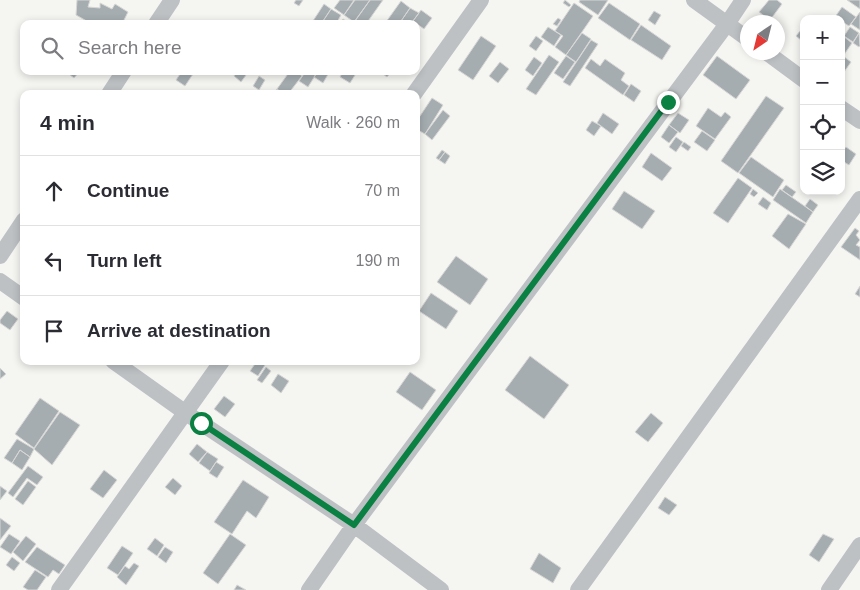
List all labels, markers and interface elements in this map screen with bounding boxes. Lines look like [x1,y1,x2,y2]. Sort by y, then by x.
north arrow [740,15,785,60]
map controls [800,15,845,195]
button: + [800,15,845,60]
search box [20,20,420,75]
icon: search [38,34,66,62]
text: Search here [78,37,182,58]
button: − [800,60,845,105]
route end [657,91,680,114]
button: locate [800,105,845,150]
text: 4 min [40,111,95,134]
text: Walk · 260 m [306,114,400,131]
button: layers [800,150,845,195]
icon: ahead [40,177,68,205]
text: Continue [87,180,169,201]
text: 70 m [364,182,400,199]
icon: left [40,247,68,275]
text: Turn left [87,250,162,271]
text: 190 m [356,252,400,269]
icon: arrive [40,317,68,345]
text: Arrive at destination [87,320,271,341]
route start [190,412,213,435]

